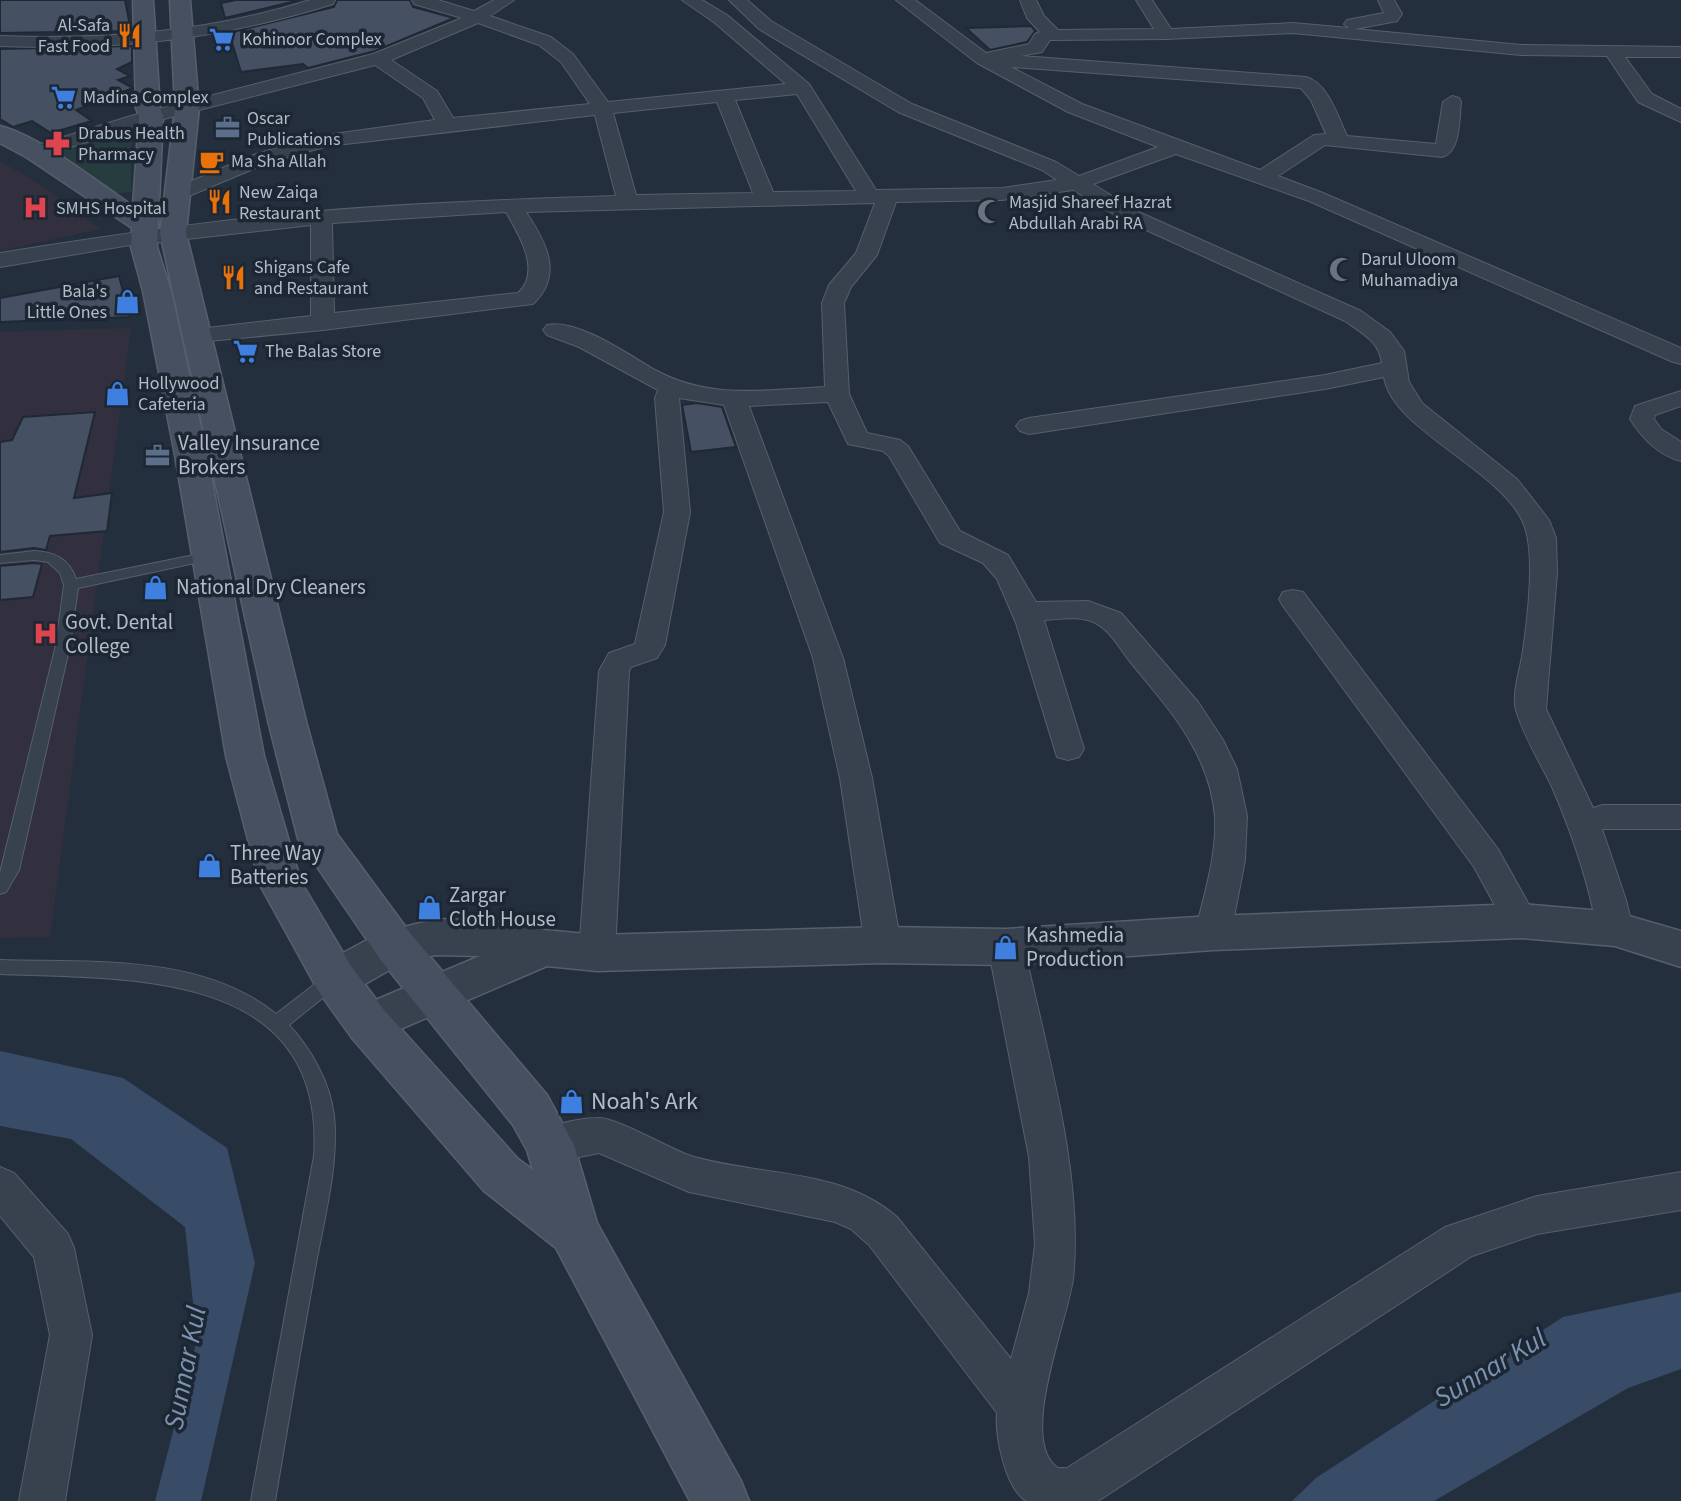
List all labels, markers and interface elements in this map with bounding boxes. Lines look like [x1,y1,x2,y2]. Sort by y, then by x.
place label: Al-Safa Fast Food [38,13,110,59]
restaurant icon: Al-Safa Fast Food [116,21,144,49]
supermarket icon: Kohinoor Complex [208,25,236,53]
place label: Kohinoor Complex [242,27,382,52]
supermarket icon: Madina Complex [49,83,77,111]
place label: Madina Complex [83,85,208,110]
place label: Oscar Publications [247,106,340,152]
office icon: Oscar Publications [213,114,241,142]
place label: Drabus Health Pharmacy [78,121,185,167]
pharmacy icon: Drabus Health Pharmacy [44,129,72,157]
cafe icon: Ma Sha Allah [197,147,225,175]
place label: Ma Sha Allah [231,149,327,174]
place label: New Zaiqa Restaurant [239,180,321,226]
restaurant icon: New Zaiqa Restaurant [205,188,233,216]
place label: Masjid Shareef Hazrat Abdullah Arabi RA [1009,190,1172,236]
hospital icon: SMHS Hospital [22,194,50,222]
place label: SMHS Hospital [56,196,166,221]
mosque icon: Masjid Shareef Hazrat Abdullah Arabi RA [975,198,1003,226]
place label: Darul Uloom Muhamadiya [1361,247,1458,293]
place label: Shigans Cafe and Restaurant [254,255,368,301]
mosque icon: Darul Uloom Muhamadiya [1327,255,1355,283]
restaurant icon: Shigans Cafe and Restaurant [220,263,248,291]
place label: Bala's Little Ones [27,279,107,325]
shop icon: Bala's Little Ones [113,287,141,315]
supermarket icon: The Balas Store [231,337,259,365]
place label: The Balas Store [265,339,381,364]
place label: Hollywood Cafeteria [138,371,219,417]
shop icon: Hollywood Cafeteria [104,379,132,407]
place label: Valley Insurance Brokers [178,428,320,482]
office icon: Valley Insurance Brokers [144,441,172,469]
place label: National Dry Cleaners [176,572,366,602]
shop icon: National Dry Cleaners [142,573,170,601]
place label: Govt. Dental College [65,607,173,661]
hospital icon: Govt. Dental College [31,620,59,648]
place label: Three Way Batteries [230,838,322,892]
shop icon: Three Way Batteries [196,851,224,879]
place label: Zargar Cloth House [449,880,556,934]
shop icon: Zargar Cloth House [415,893,443,921]
place label: Kashmedia Production [1026,920,1124,974]
shop icon: Kashmedia Production [992,933,1020,961]
place label: Noah's Ark [591,1084,698,1119]
shop icon: Noah's Ark [557,1087,585,1115]
water label: Sunnar Kul [153,1303,217,1433]
water label: Sunnar Kul [1426,1319,1554,1417]

